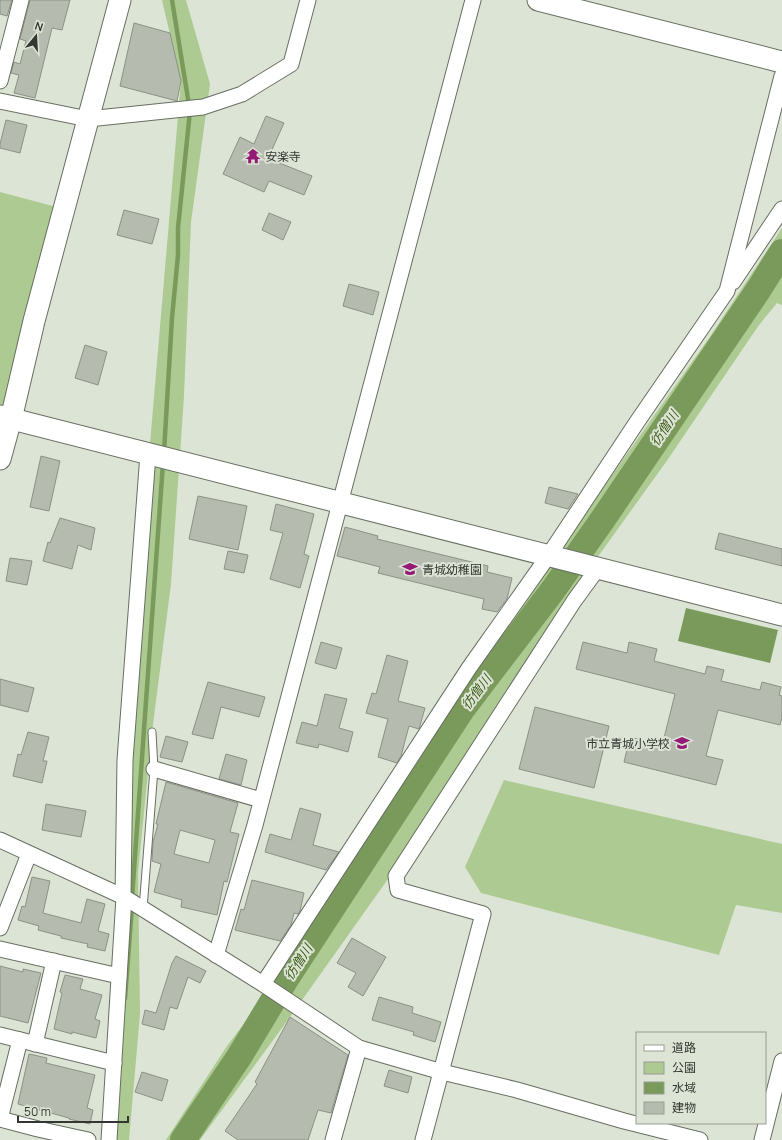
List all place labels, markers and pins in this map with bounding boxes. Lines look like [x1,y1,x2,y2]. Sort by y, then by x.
temple icon: 安楽寺 [244,147,262,165]
place label: 安楽寺 [265,148,301,165]
school or university icon: 青城幼稚園 [401,560,419,578]
place label: 青城幼稚園 [422,561,482,578]
school or university icon: 市立青城小学校 [673,734,691,752]
place label: 市立青城小学校 [586,735,670,752]

